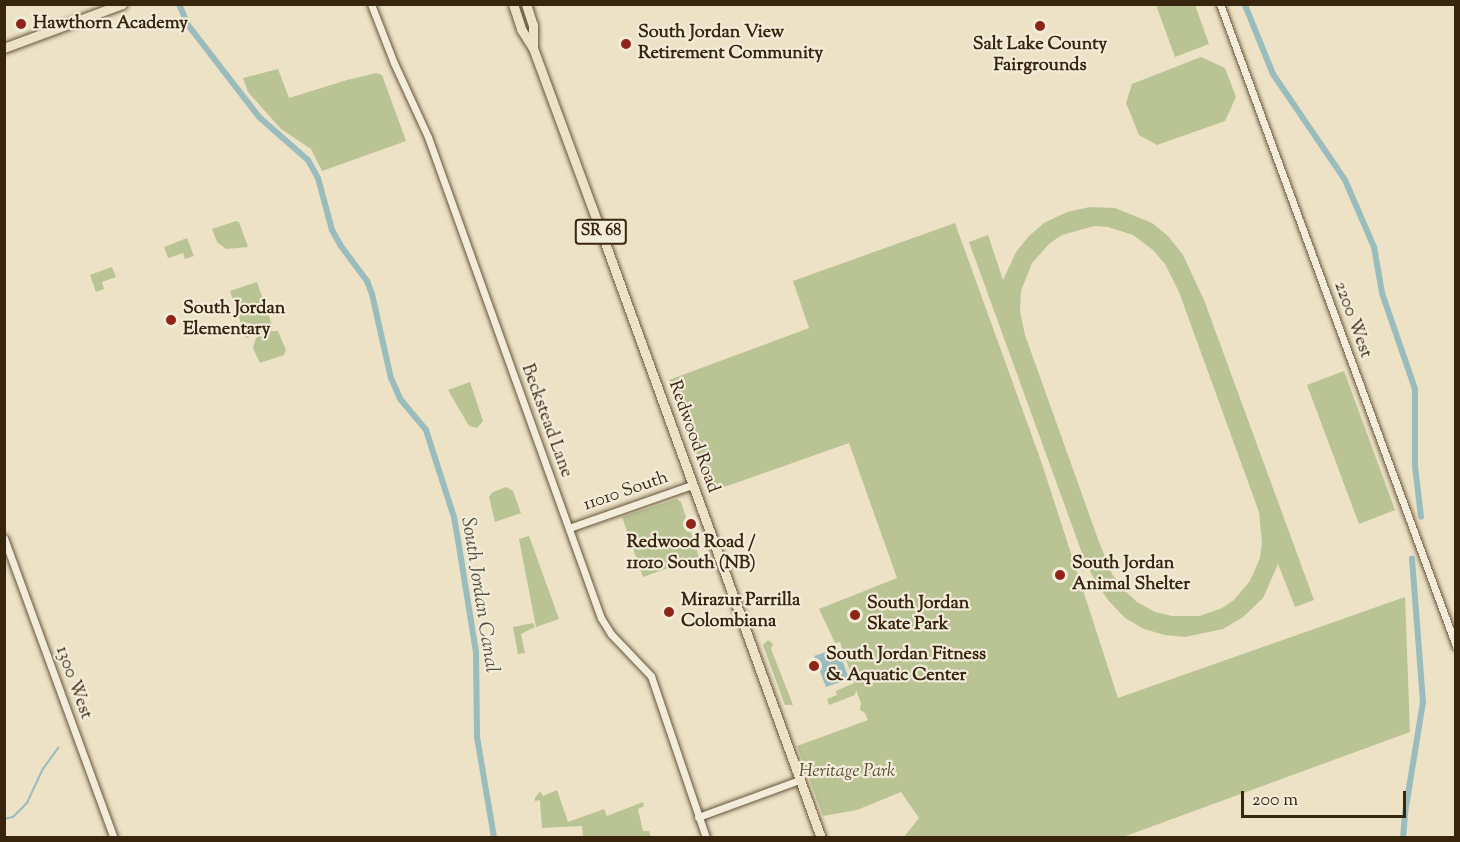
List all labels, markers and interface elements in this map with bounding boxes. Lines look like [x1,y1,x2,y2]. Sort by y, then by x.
place label: Hawthorn Academy [33,13,188,35]
marker: Hawthorn Academy [14,17,28,31]
marker: Salt Lake County Fairgrounds [1033,19,1047,33]
place label: South Jordan View Retirement Community [638,23,823,66]
place label: Salt Lake County Fairgrounds [973,35,1107,78]
marker: South Jordan View Retirement Community [619,37,633,51]
road number: SR 68 [574,219,628,245]
street label: 2200 West [1328,279,1376,361]
place label: South Jordan Elementary [183,299,285,342]
marker: South Jordan Elementary [164,313,178,327]
street label: Beckstead Lane [515,361,577,481]
street label: Redwood Road [663,378,723,496]
street label: 11010 South [581,467,671,517]
water label: South Jordan Canal [455,515,503,675]
marker: Redwood Road / 11010 South (NB) [684,517,698,531]
place label: Redwood Road / 11010 South (NB) [626,533,756,576]
place label: South Jordan Animal Shelter [1072,554,1190,596]
marker: South Jordan Animal Shelter [1053,568,1067,582]
place label: Mirazur Parrilla Colombiana [681,591,800,634]
place label: South Jordan Skate Park [867,594,969,636]
marker: Mirazur Parrilla Colombiana [662,605,676,619]
marker: South Jordan Skate Park [848,608,862,622]
street label: 1300 West [50,644,96,722]
place label: South Jordan Fitness & Aquatic Center [826,645,986,688]
marker: South Jordan Fitness & Aquatic Center [807,659,821,673]
park label: Heritage Park [799,761,895,783]
scale bar [1244,779,1409,817]
text: 200 m [1252,788,1298,814]

